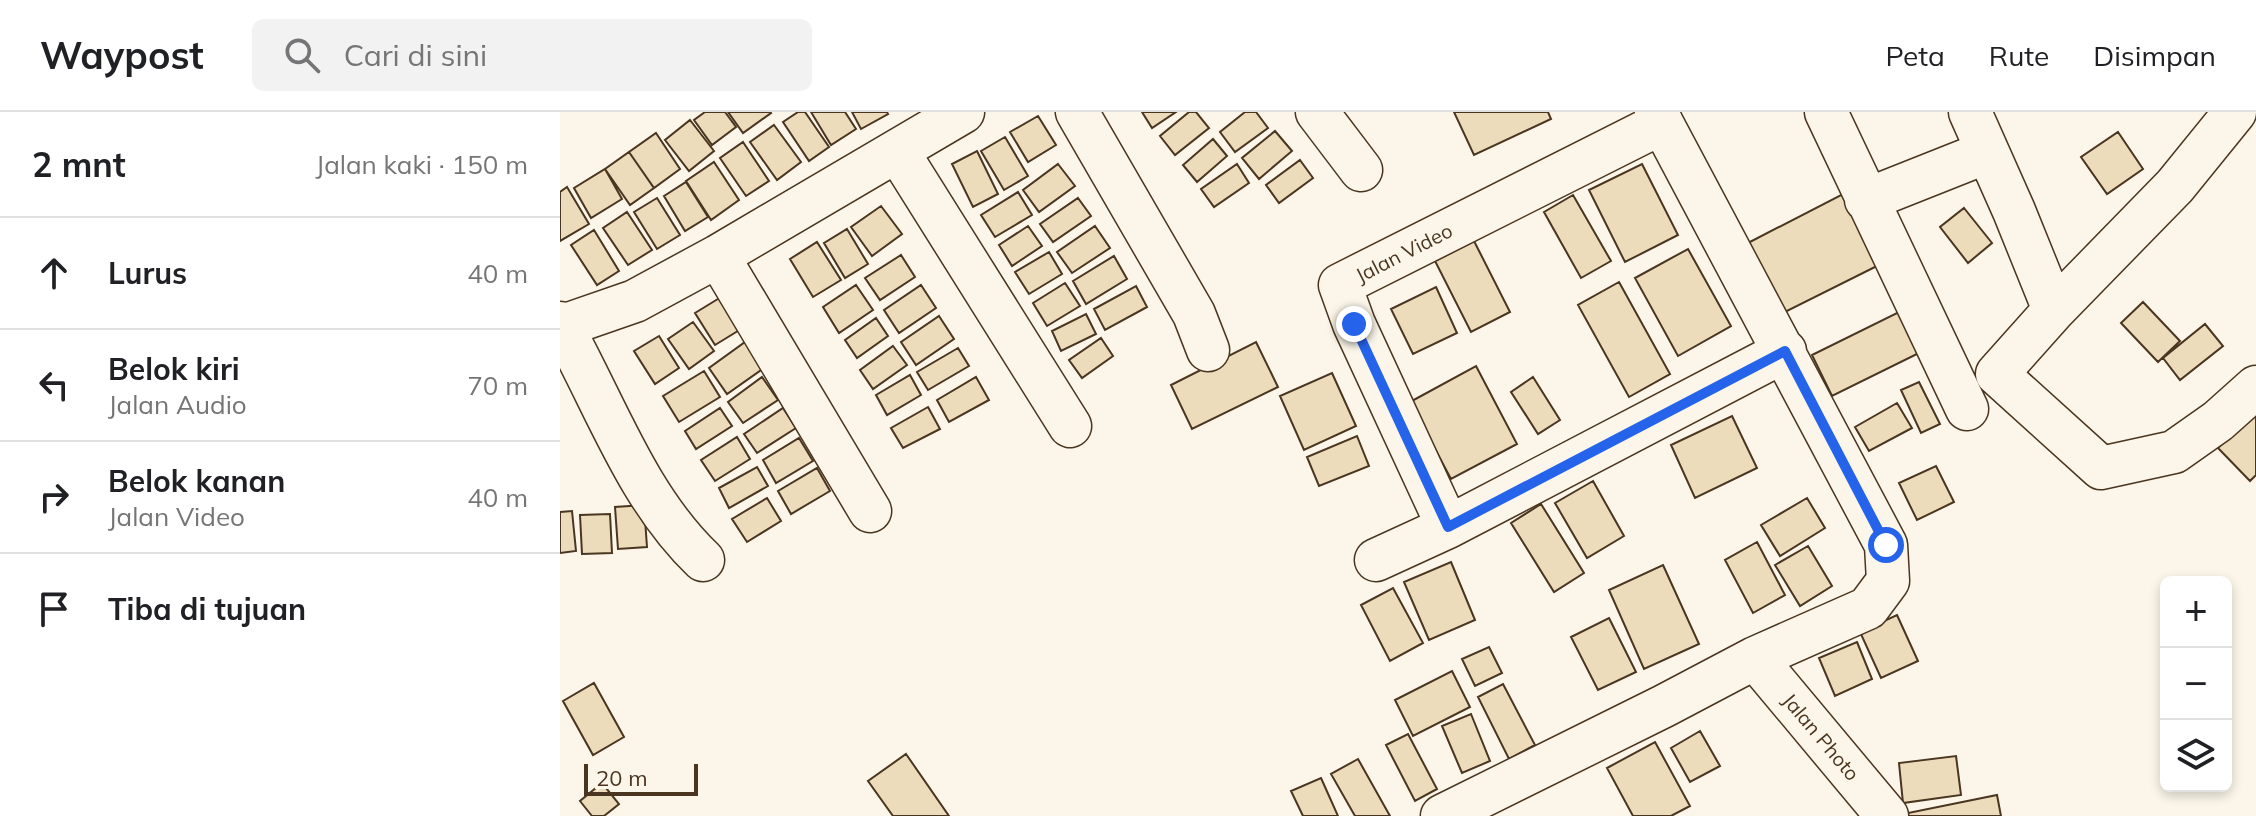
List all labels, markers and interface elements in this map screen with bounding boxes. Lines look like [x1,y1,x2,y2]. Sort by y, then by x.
search box [252,19,812,91]
text: Waypost [40,31,204,79]
icon: search [280,33,324,77]
text: Cari di sini [344,36,487,74]
text: Peta [1885,38,1945,73]
text: Rute [1989,38,2049,73]
text: Disimpan [2093,38,2216,73]
text: 2 mnt [32,143,126,186]
text: Jalan kaki · 150 m [316,148,528,181]
street label: Jalan Video [1351,218,1456,288]
icon: ahead [32,251,76,295]
text: Lurus [108,254,187,292]
text: 40 m [467,257,528,290]
route end [1336,306,1372,342]
text: Belok kiri [108,350,240,388]
icon: left [32,363,76,407]
text: 70 m [467,369,528,402]
text: Jalan Audio [108,388,247,421]
text: Belok kanan [108,462,285,500]
icon: right [32,475,76,519]
text: 40 m [467,481,528,514]
text: Jalan Video [108,500,245,533]
route start [1868,527,1904,563]
map controls [2160,576,2232,792]
button: + [2160,576,2232,648]
icon: arrive [32,587,76,631]
text: Tiba di tujuan [108,590,306,628]
button: − [2160,648,2232,720]
street label: Jalan Photo [1778,688,1865,786]
button: layers [2160,720,2232,792]
scale bar [584,760,698,796]
text: 20 m [596,764,647,792]

